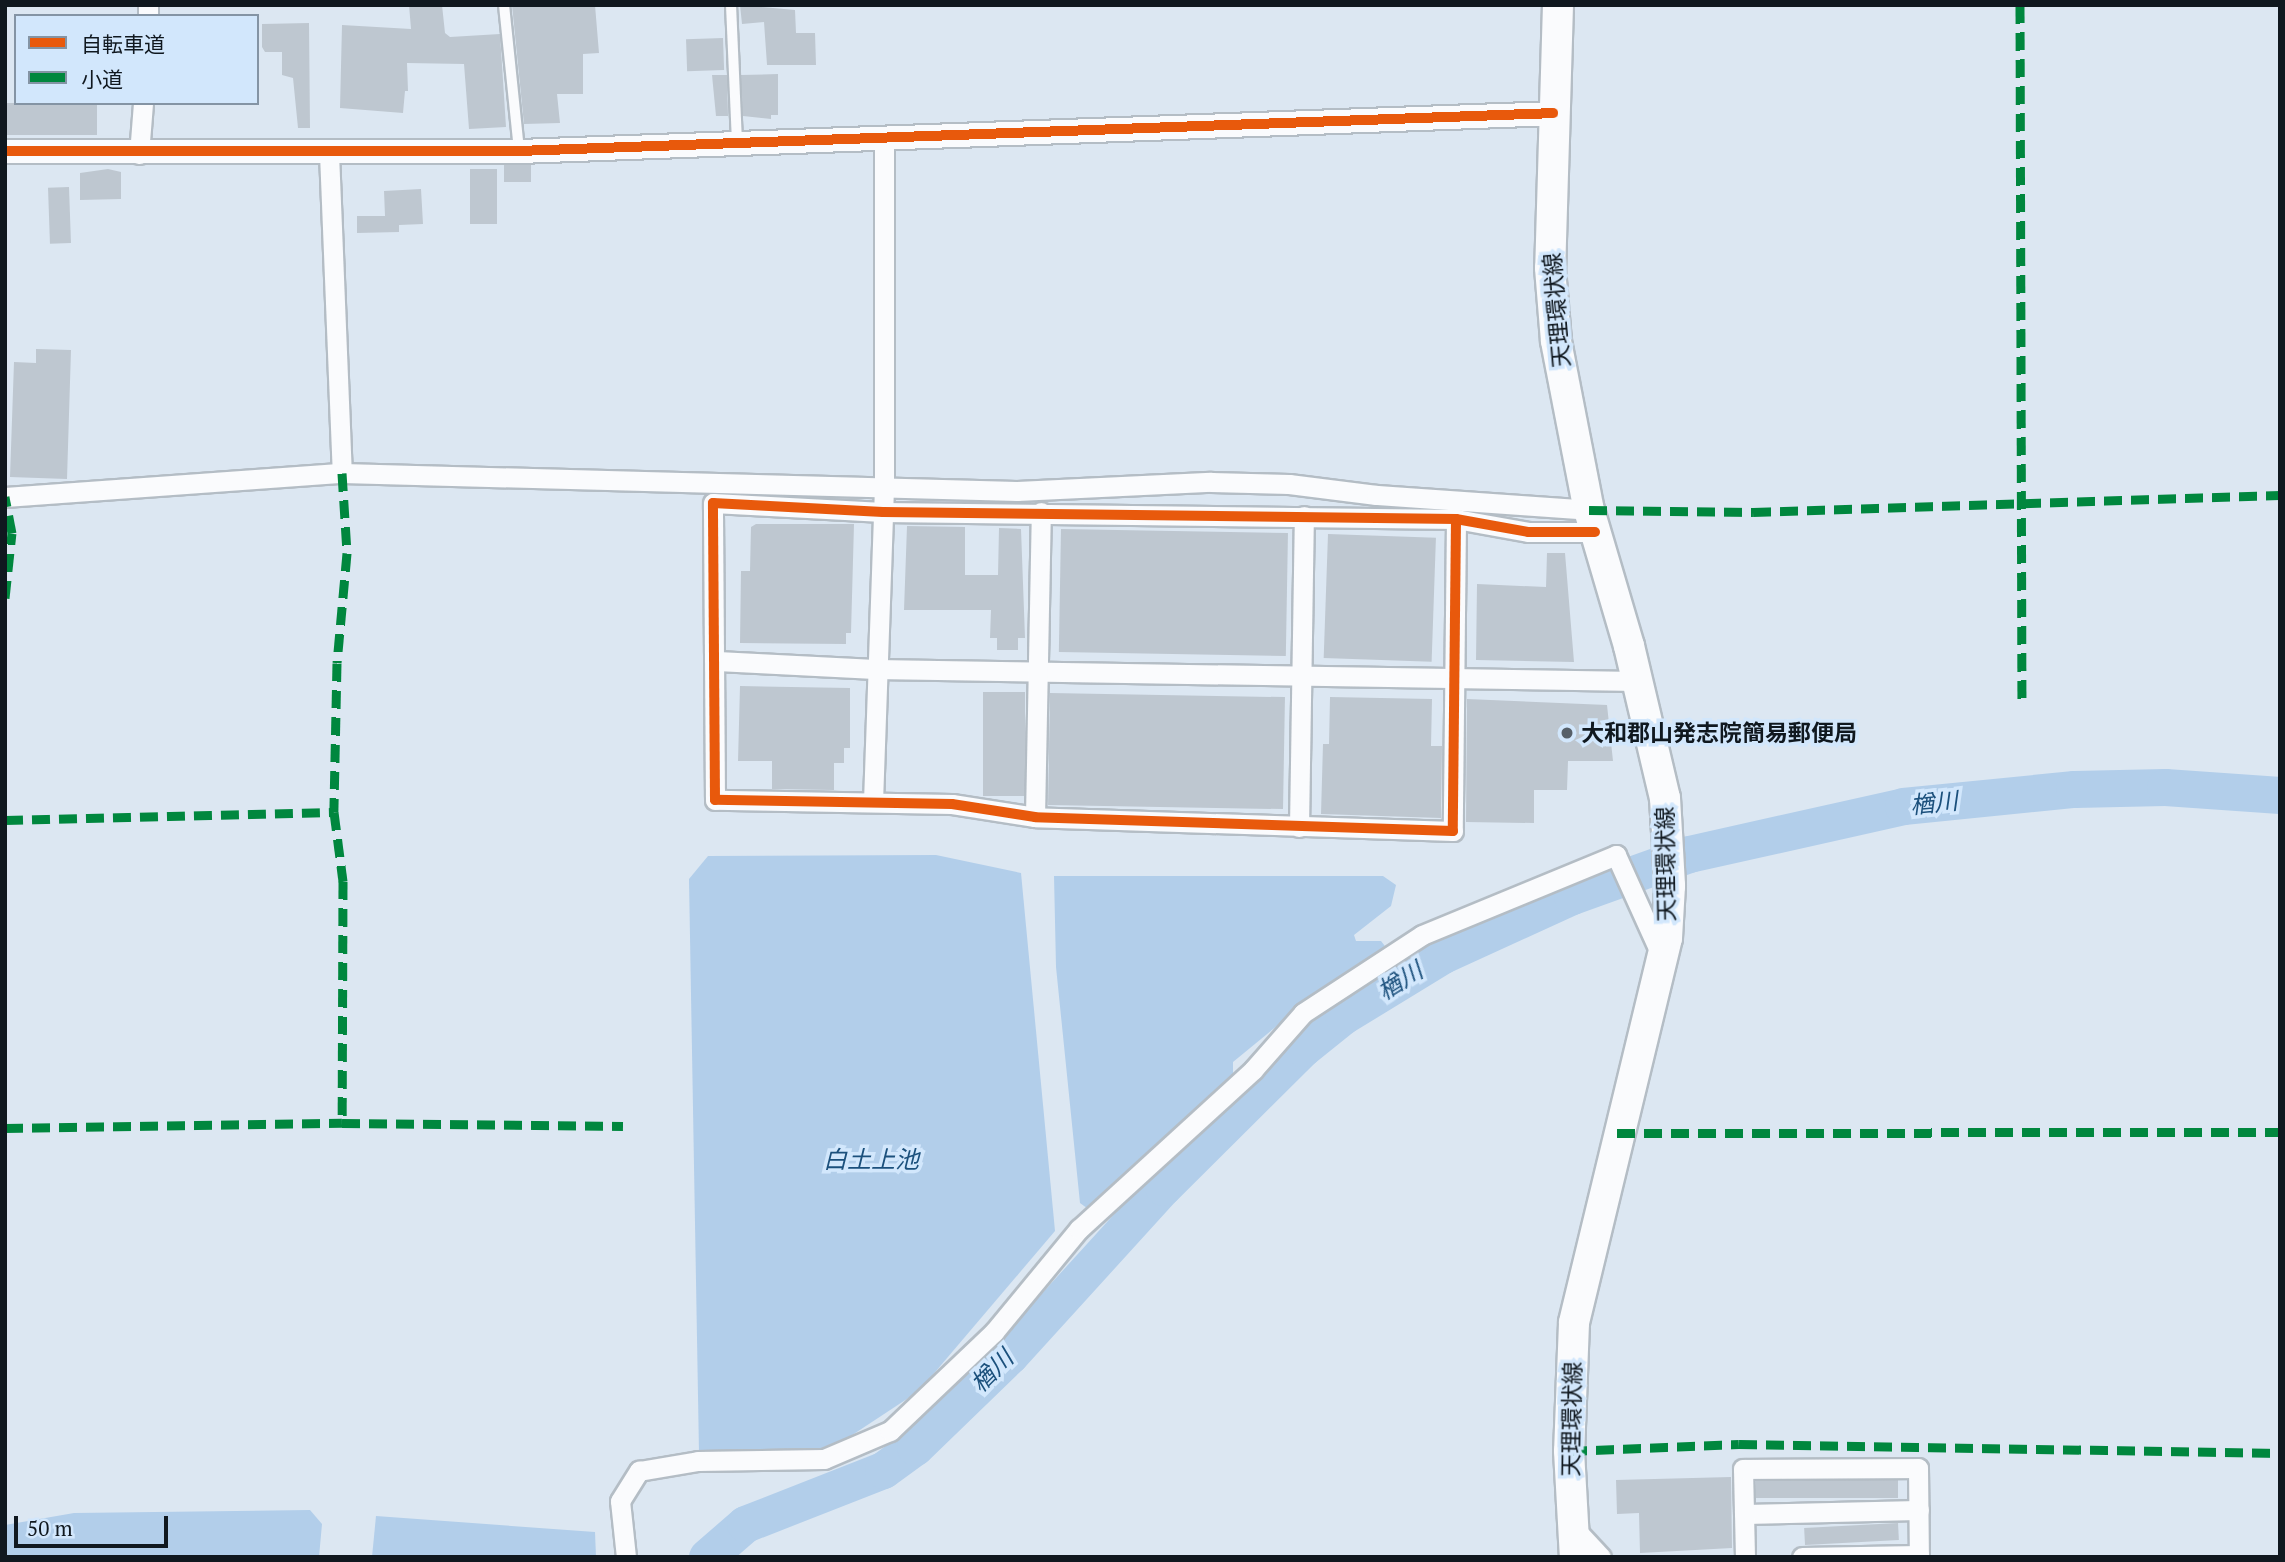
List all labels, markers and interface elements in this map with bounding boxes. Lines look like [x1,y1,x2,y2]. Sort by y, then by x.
legend [14,14,259,105]
text: 自転車道 [81,30,165,58]
text: 小道 [81,65,123,93]
street label: 天理環状線 [1538,252,1576,368]
place label: 大和郡山発志院簡易郵便局 [1581,719,1857,747]
marker: 大和郡山発志院簡易郵便局 [1559,725,1575,741]
water label: 楢川 [1909,786,1959,820]
street label: 天理環状線 [1651,806,1681,922]
water label: 楢川 [1372,956,1428,1006]
water label: 白土上池 [823,1146,919,1174]
water label: 楢川 [965,1344,1019,1398]
street label: 天理環状線 [1557,1361,1587,1477]
scale bar [18,1502,172,1546]
text: 50 m [27,1514,73,1542]

